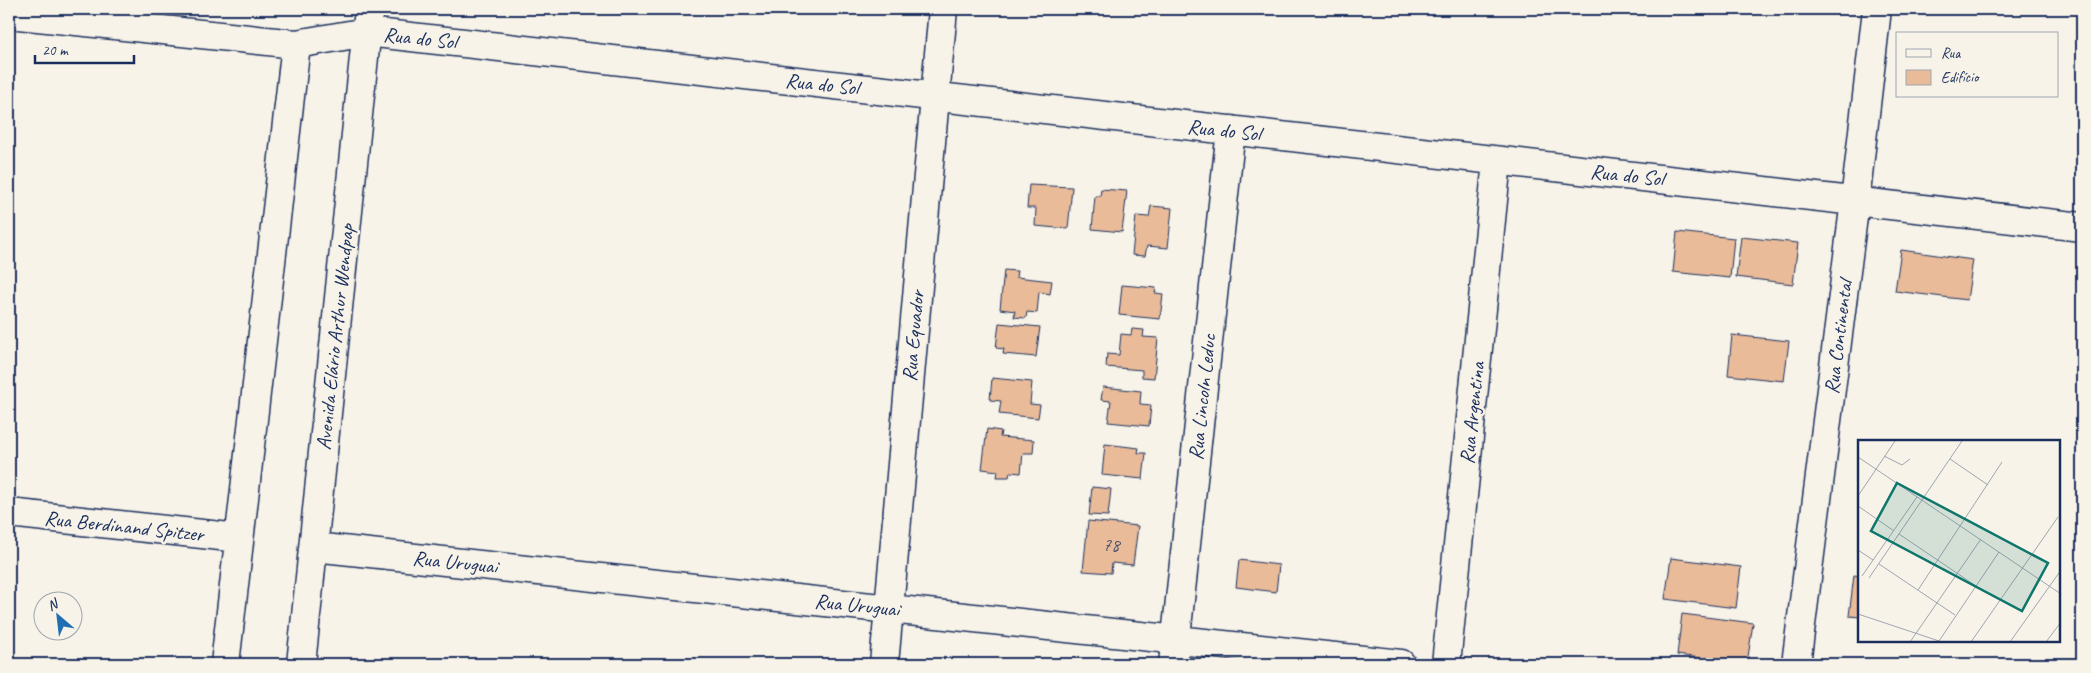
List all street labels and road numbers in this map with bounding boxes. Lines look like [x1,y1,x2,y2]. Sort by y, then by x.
street label: Rua do Sol [382,21,461,55]
street label: Rua do Sol [784,67,863,101]
street label: Rua do Sol [1186,113,1265,147]
street label: Rua do Sol [1589,158,1668,192]
street label: Avenida Elário Arthur Wendpap [310,221,360,451]
street label: Rua Continental [1818,275,1858,395]
street label: Rua Equador [896,288,930,383]
street label: Rua Lincoln Leduc [1182,331,1222,461]
street label: Rua Argentina [1454,359,1490,465]
street label: Rua Berdinand Spitzer [43,505,206,547]
street label: Rua Uruguai [411,545,502,580]
street label: Rua Uruguai [813,588,904,623]

